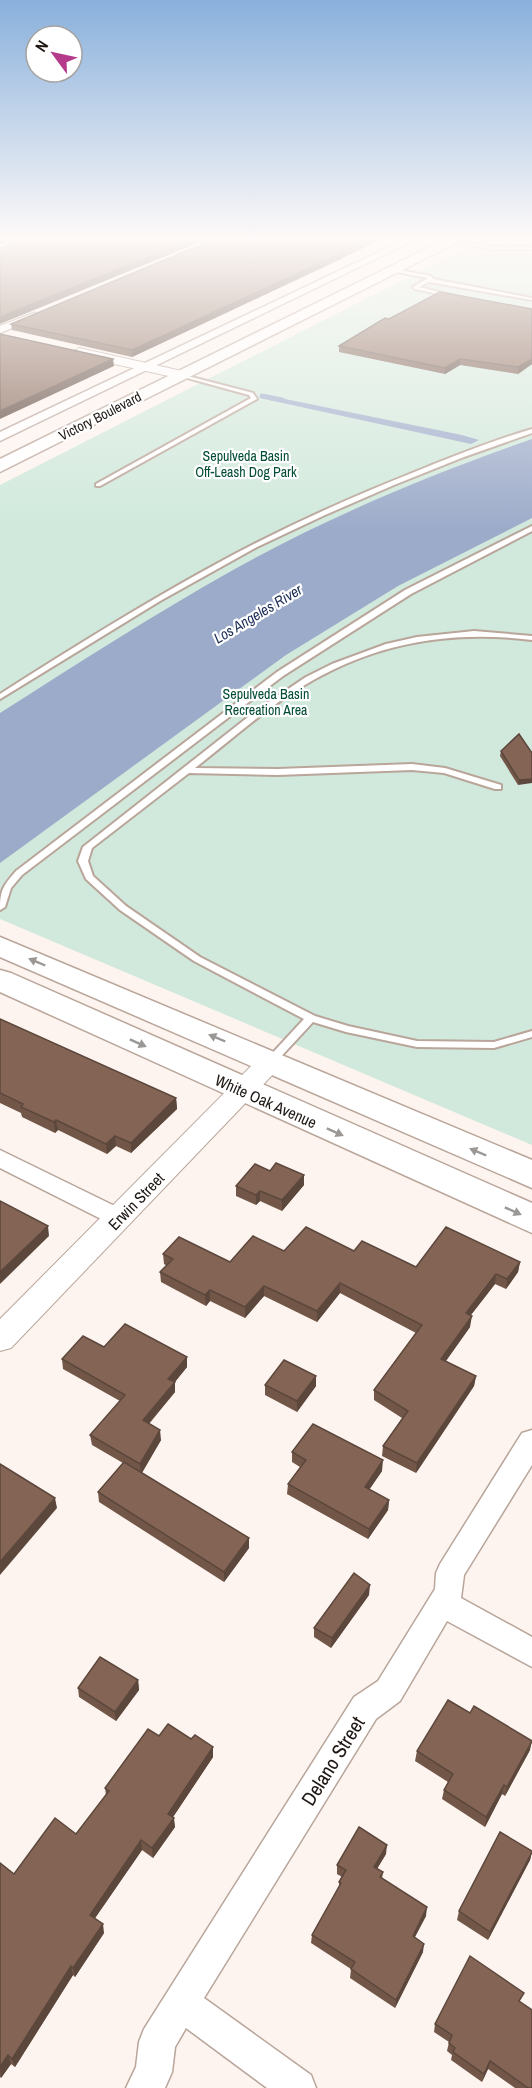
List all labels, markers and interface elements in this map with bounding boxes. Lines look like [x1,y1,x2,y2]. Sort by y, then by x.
north arrow [24,24,84,84]
text: N [30,36,53,56]
street label: Victory Boulevard [56,387,144,445]
park label: Sepulveda Basin Off-Leash Dog Park [195,447,297,481]
water label: Los Angeles River [210,578,307,648]
park label: Sepulveda Basin Recreation Area [223,685,309,719]
one-way arrow [28,957,46,967]
one-way arrow [207,1033,225,1043]
one-way arrow [130,1039,147,1048]
street label: White Oak Avenue [212,1069,320,1133]
one-way arrow [326,1127,343,1136]
one-way arrow [470,1147,487,1156]
street label: Erwin Street [103,1167,169,1235]
one-way arrow [504,1206,522,1216]
street label: Delano Street [295,1711,371,1810]

